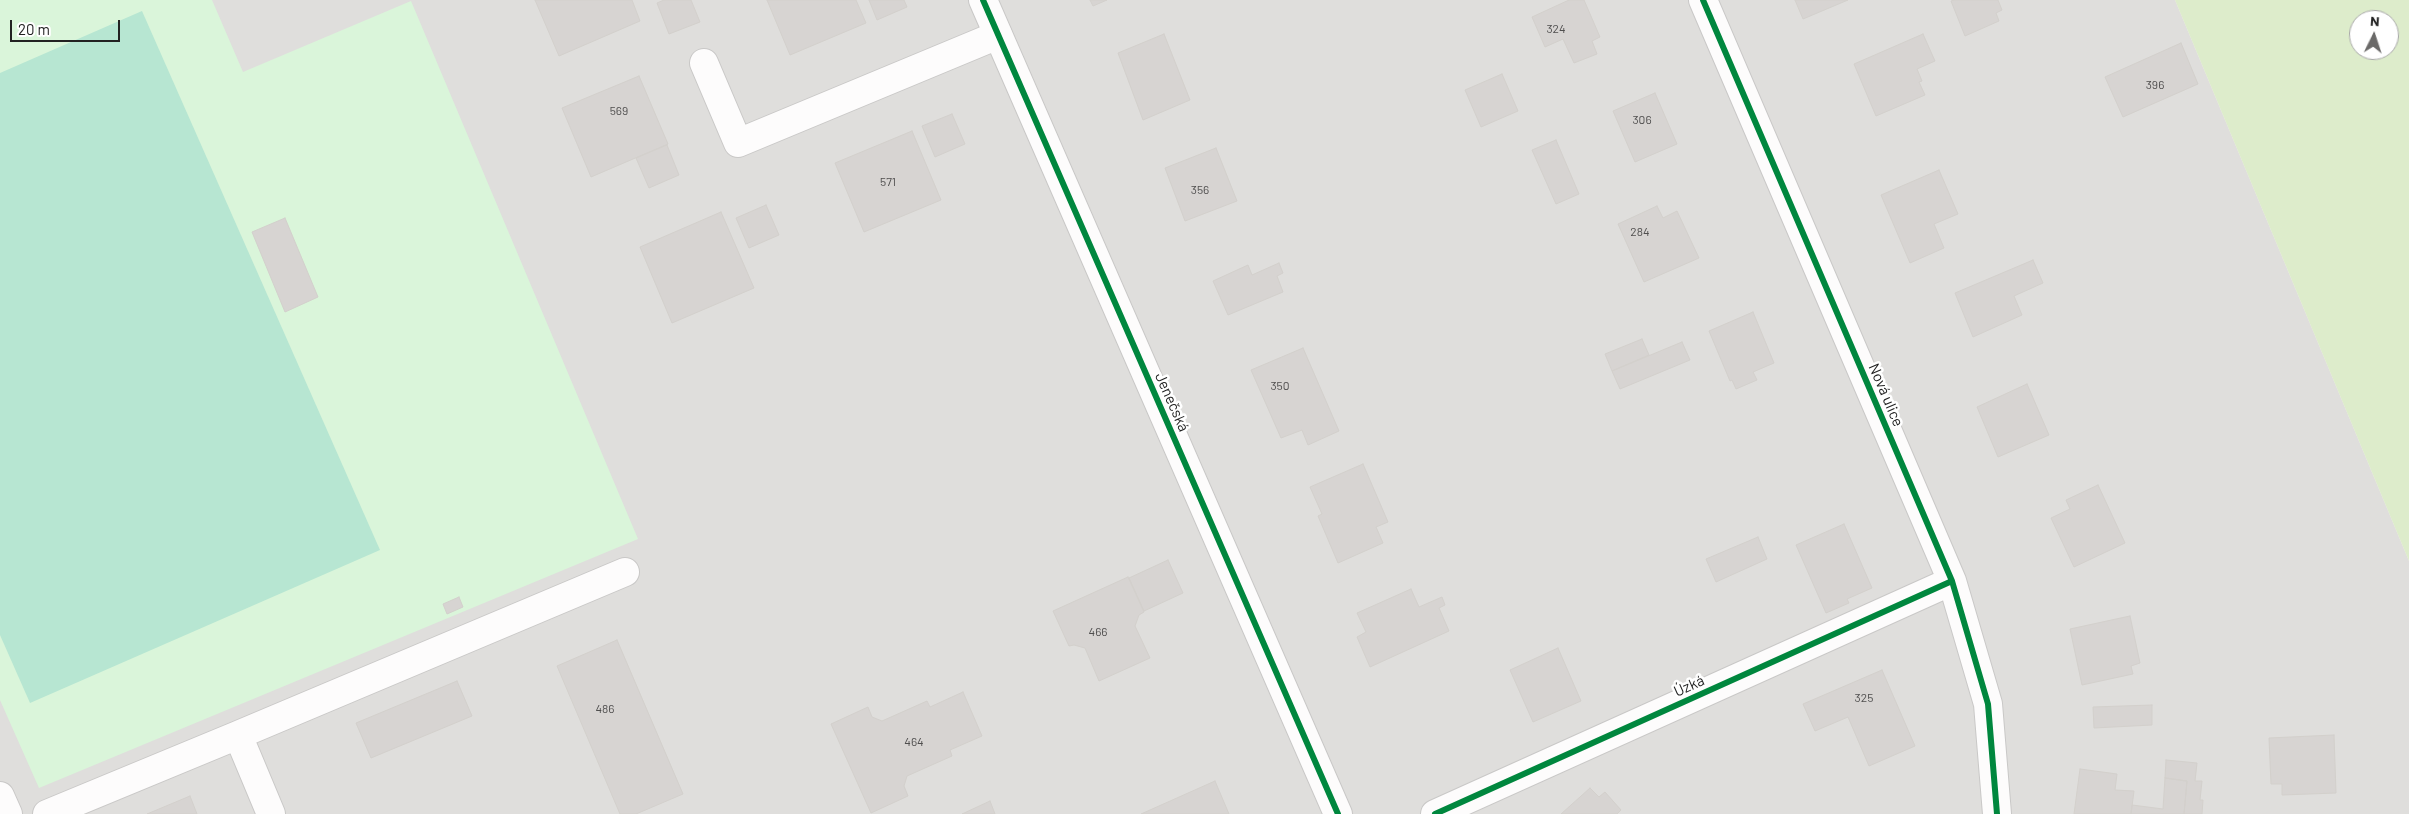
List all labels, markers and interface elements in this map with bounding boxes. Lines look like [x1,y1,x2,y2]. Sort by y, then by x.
scale bar [12,10,122,42]
north arrow [2349,10,2399,60]
text: N [2370,12,2380,29]
text: 20 m [18,20,50,38]
house number: 324 [1546,22,1566,36]
house number: 396 [2146,78,2164,92]
house number: 569 [610,104,628,118]
house number: 306 [1632,113,1652,127]
house number: 571 [880,175,896,189]
house number: 356 [1191,183,1209,197]
house number: 284 [1630,225,1650,239]
street label: Nová ulice [1865,361,1907,429]
street label: Jenečská [1151,370,1193,434]
house number: 350 [1270,379,1290,393]
house number: 466 [1089,625,1107,639]
street label: Úzká [1671,671,1707,701]
house number: 325 [1855,691,1873,705]
house number: 486 [595,702,615,716]
house number: 464 [904,735,924,749]

